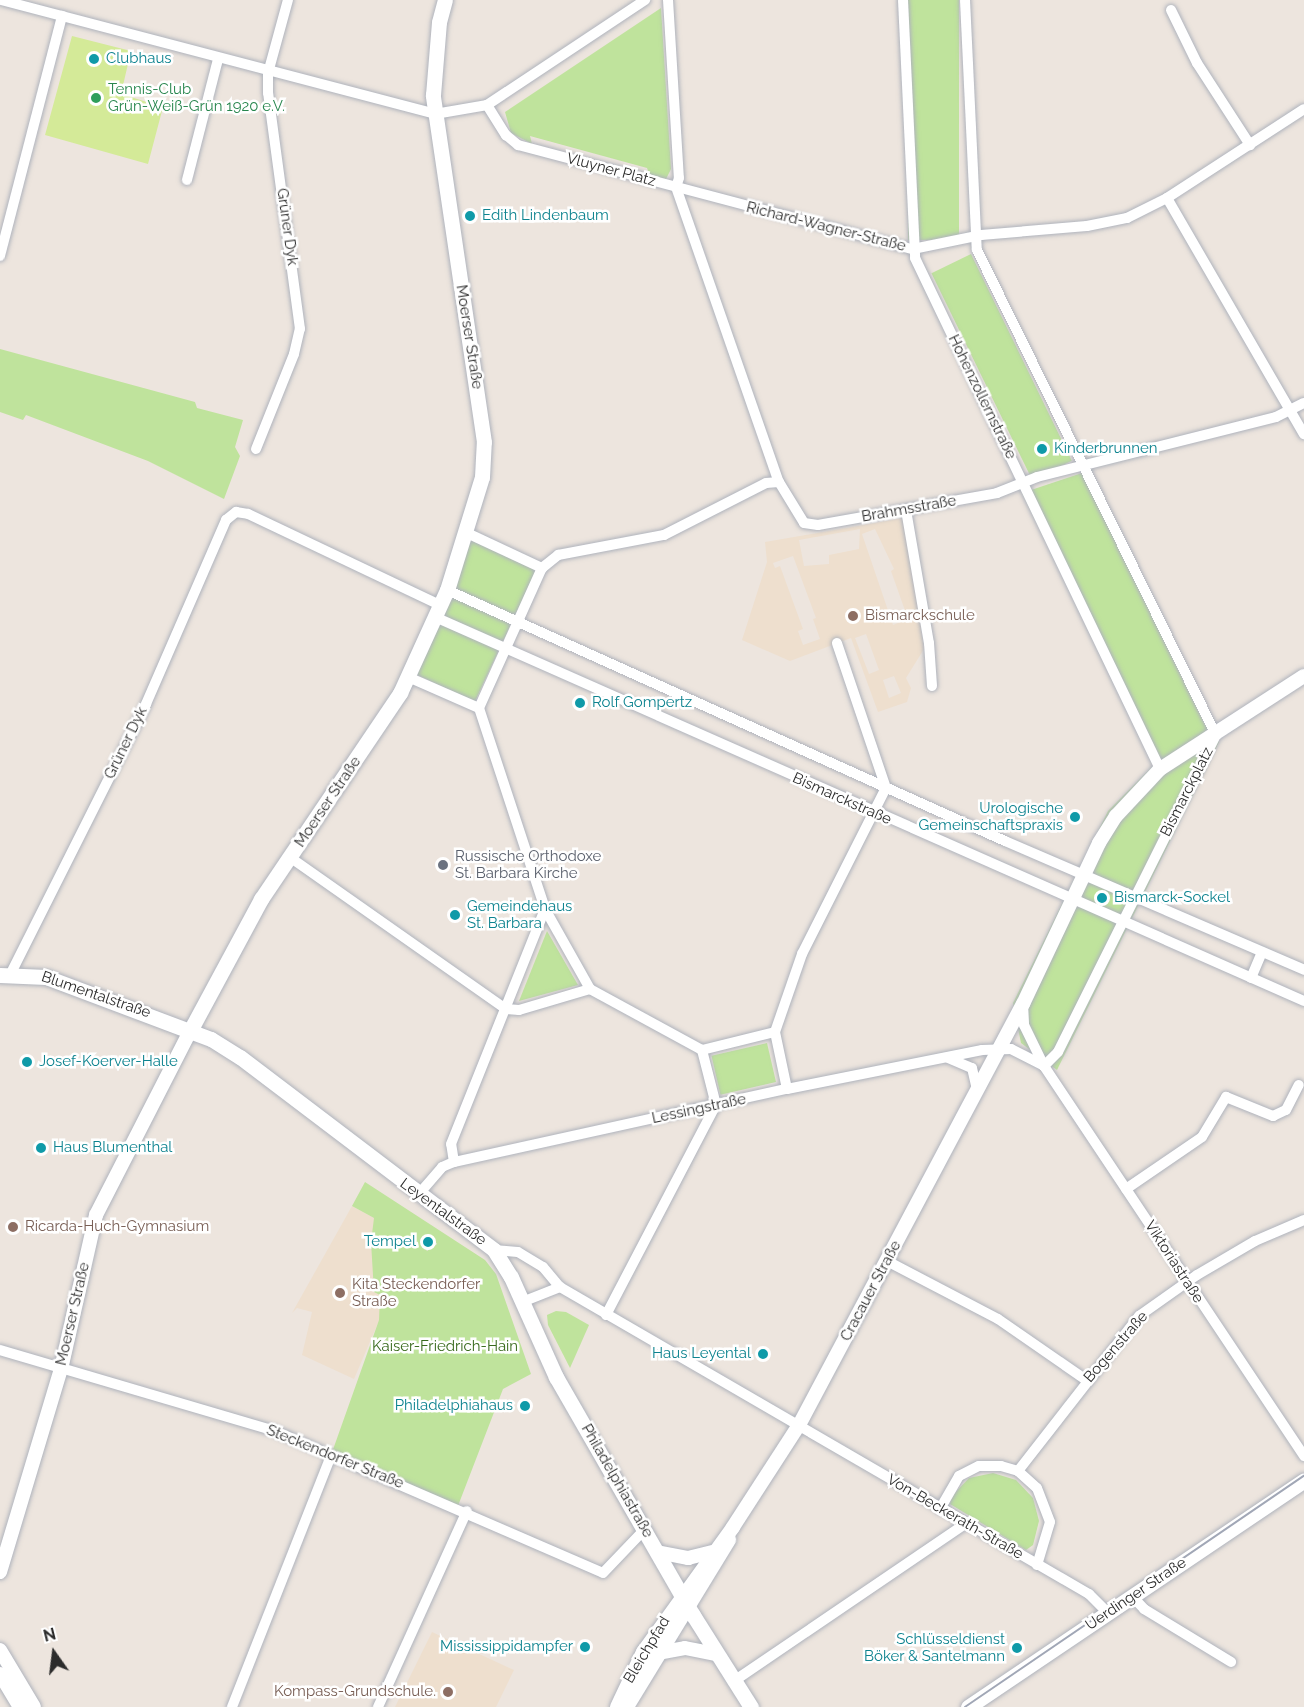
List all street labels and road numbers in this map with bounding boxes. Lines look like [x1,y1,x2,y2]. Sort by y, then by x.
street label: Vluyner Platz [564,149,658,191]
street label: Grüner Dyk [273,187,301,267]
street label: Richard-Wagner-Straße [744,198,908,256]
street label: Moerser Straße [452,283,486,391]
street label: Hohenzollernstraße [944,332,1020,462]
street label: Brahmsstraße [860,492,958,526]
street label: Grüner Dyk [101,704,151,782]
street label: Bismarckplatz [1157,744,1217,840]
street label: Moerser Straße [291,753,365,851]
street label: Bismarckstraße [790,769,894,829]
street label: Blumentalstraße [39,968,153,1022]
street label: Lessingstraße [650,1090,748,1128]
street label: Leyentalstraße [396,1175,490,1249]
street label: Viktoriastraße [1141,1217,1207,1307]
street label: Cracauer Straße [837,1238,905,1344]
street label: Moerser Straße [52,1261,94,1367]
street label: Bogenstraße [1080,1308,1152,1386]
street label: Steckendorfer Straße [264,1421,406,1493]
street label: Philadelphiastraße [577,1421,657,1541]
street label: Von-Beckerath-Straße [884,1471,1026,1563]
street label: Uerdinger Straße [1082,1554,1190,1634]
street label: Bleichpfad [620,1613,674,1687]

